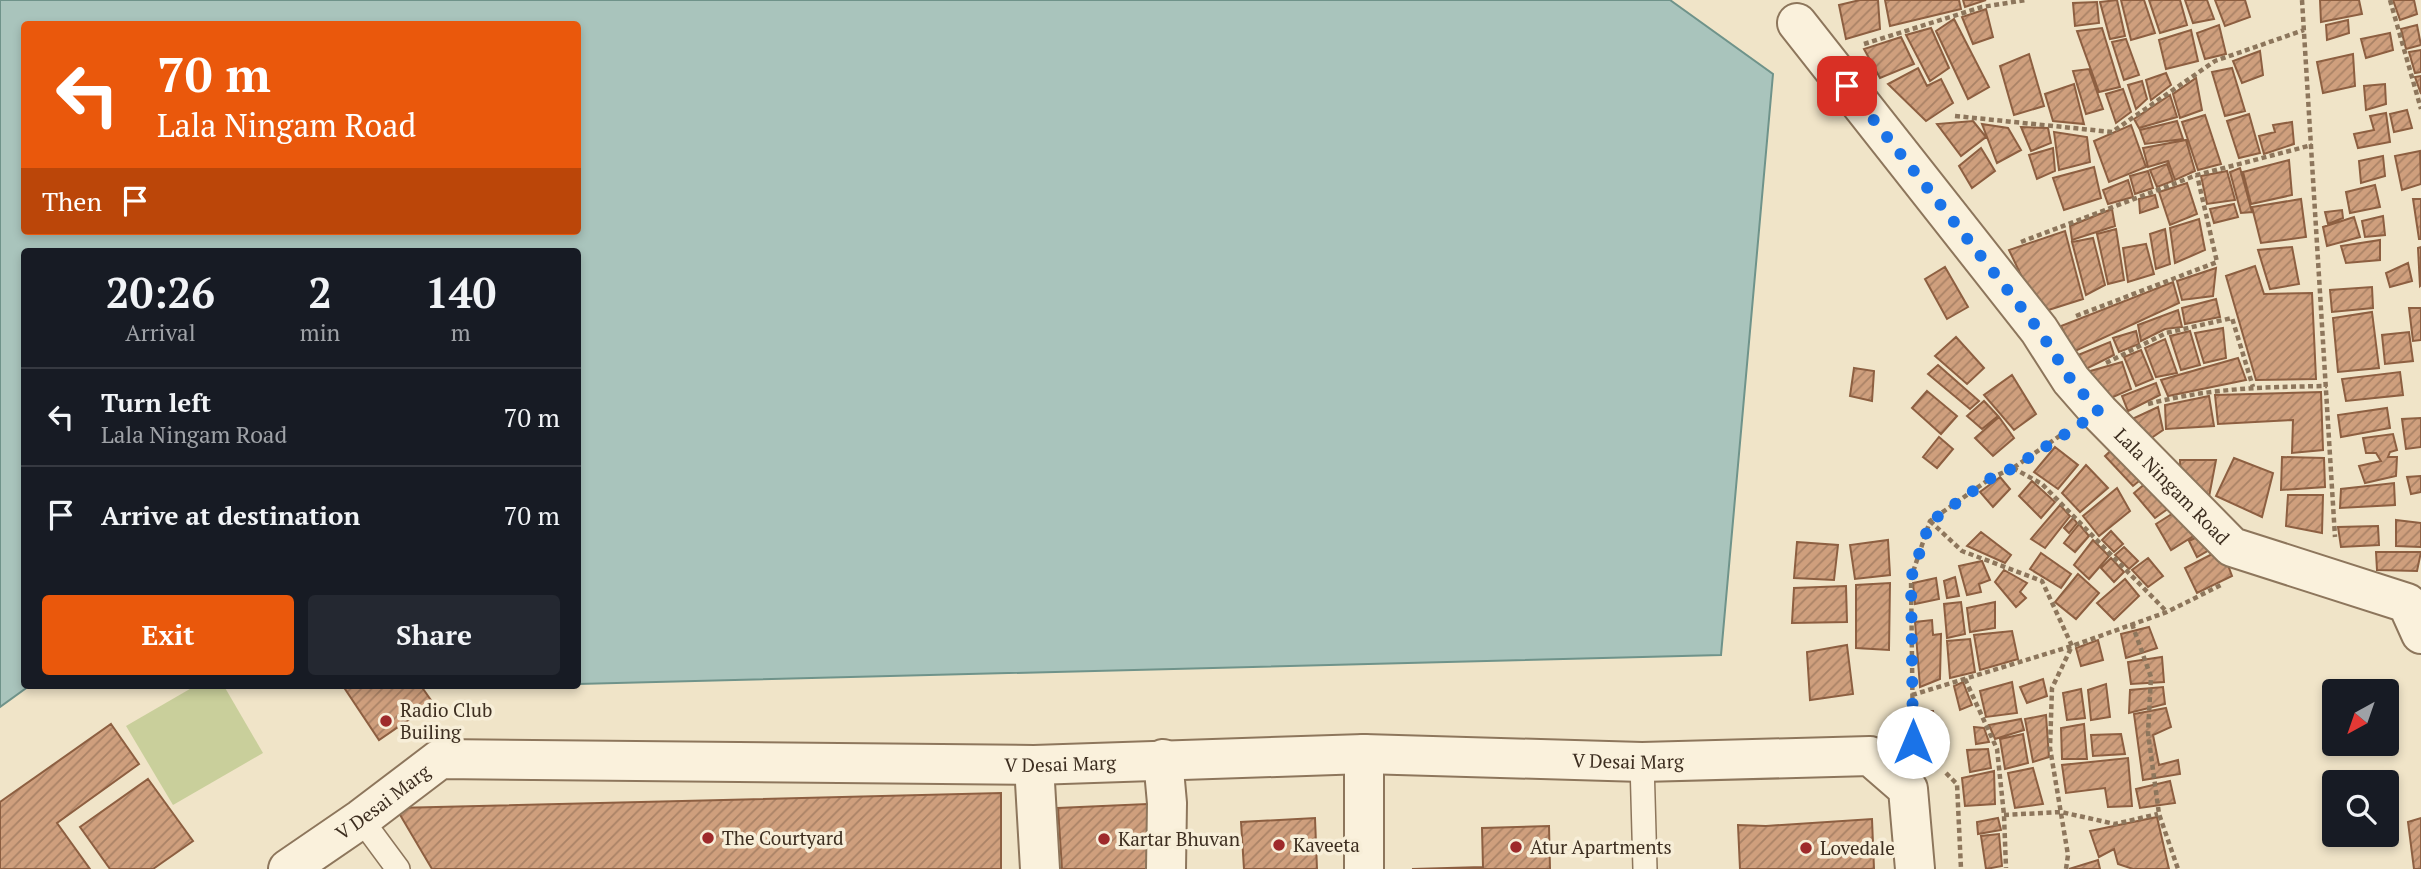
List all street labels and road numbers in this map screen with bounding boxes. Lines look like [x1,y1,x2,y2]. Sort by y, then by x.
street label: Lala Ningam Road [2110,422,2236,550]
street label: V Desai Marg [1572,747,1685,774]
street label: V Desai Marg [1004,749,1117,777]
street label: V Desai Marg [330,758,435,845]

